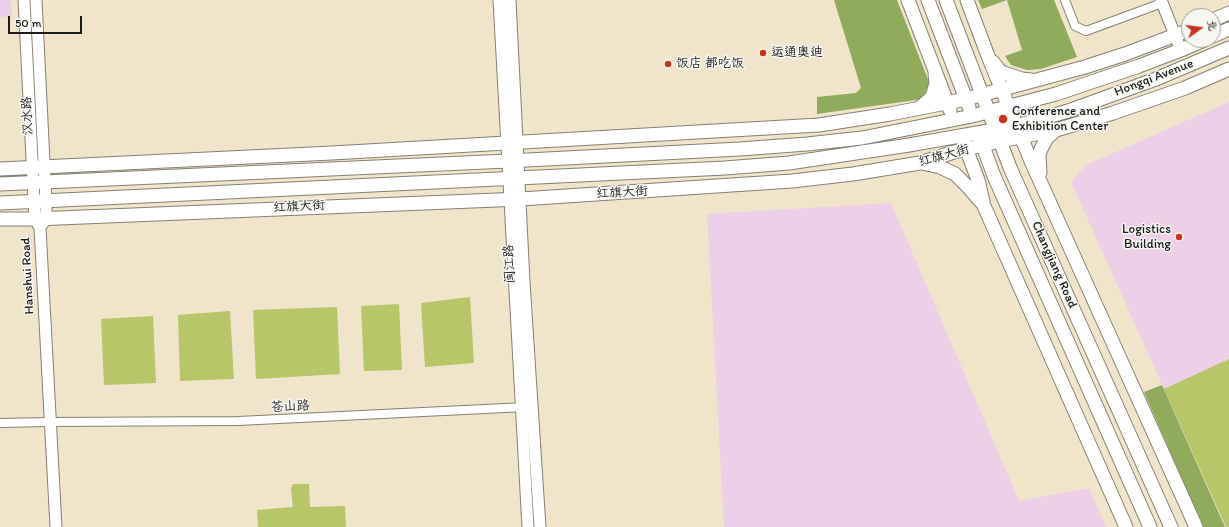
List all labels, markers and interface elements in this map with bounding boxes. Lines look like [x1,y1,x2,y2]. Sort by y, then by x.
scale bar [10,8,84,34]
north arrow [1181,8,1221,48]
text: 50 m [15,16,41,30]
text: 北 [1205,18,1220,32]
place label: 运通奥迪 [771,45,823,61]
marker: 运通奥迪 [758,48,768,58]
place label: 饭店 都吃饭 [676,56,744,72]
street label: Hongqi Avenue [1112,56,1196,100]
marker: 饭店 都吃饭 [663,59,673,69]
street label: 汉水路 [19,96,37,136]
place label: Conference and Exhibition Center [1012,104,1108,135]
marker: Conference and Exhibition Center [997,113,1009,125]
street label: 红旗大街 [917,142,971,170]
street label: 红旗大街 [596,184,648,202]
street label: 红旗大街 [273,198,325,216]
street label: Changjiang Road [1028,219,1080,311]
place label: Logistics Building [1122,222,1171,253]
marker: Logistics Building [1174,232,1184,242]
street label: Hanshui Road [18,237,38,315]
street label: 闽江路 [501,244,519,284]
street label: 苍山路 [270,398,310,416]

